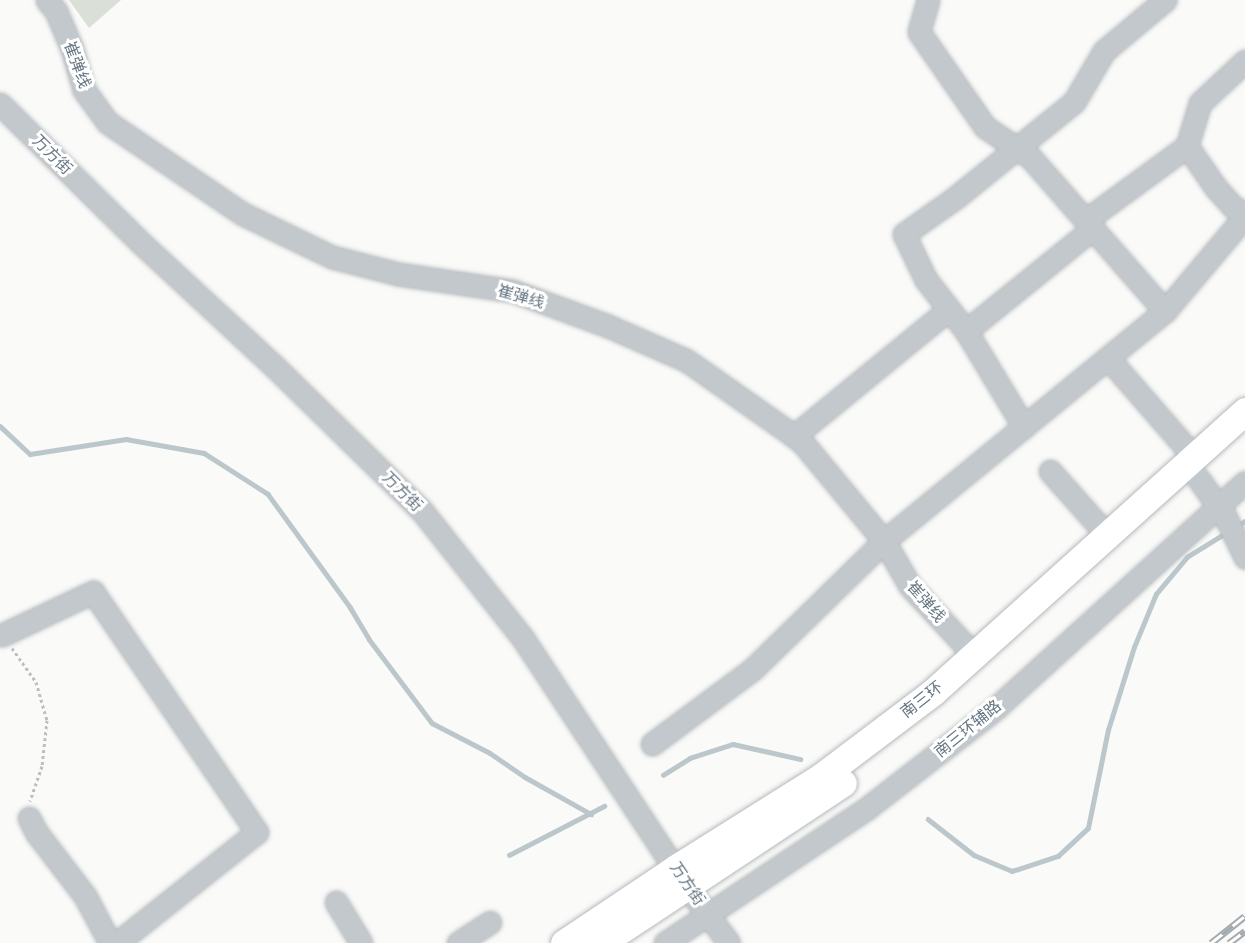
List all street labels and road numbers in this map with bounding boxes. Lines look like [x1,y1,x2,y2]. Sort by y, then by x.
street label: 崔弹线 [60,39,94,91]
street label: 万方街 [28,131,76,179]
street label: 崔弹线 [495,281,547,313]
street label: 万方街 [378,468,426,516]
street label: 崔弹线 [903,578,949,626]
street label: 南三环 [897,678,947,722]
street label: 南三环辅路 [931,696,1005,762]
street label: 万方街 [666,859,708,909]

